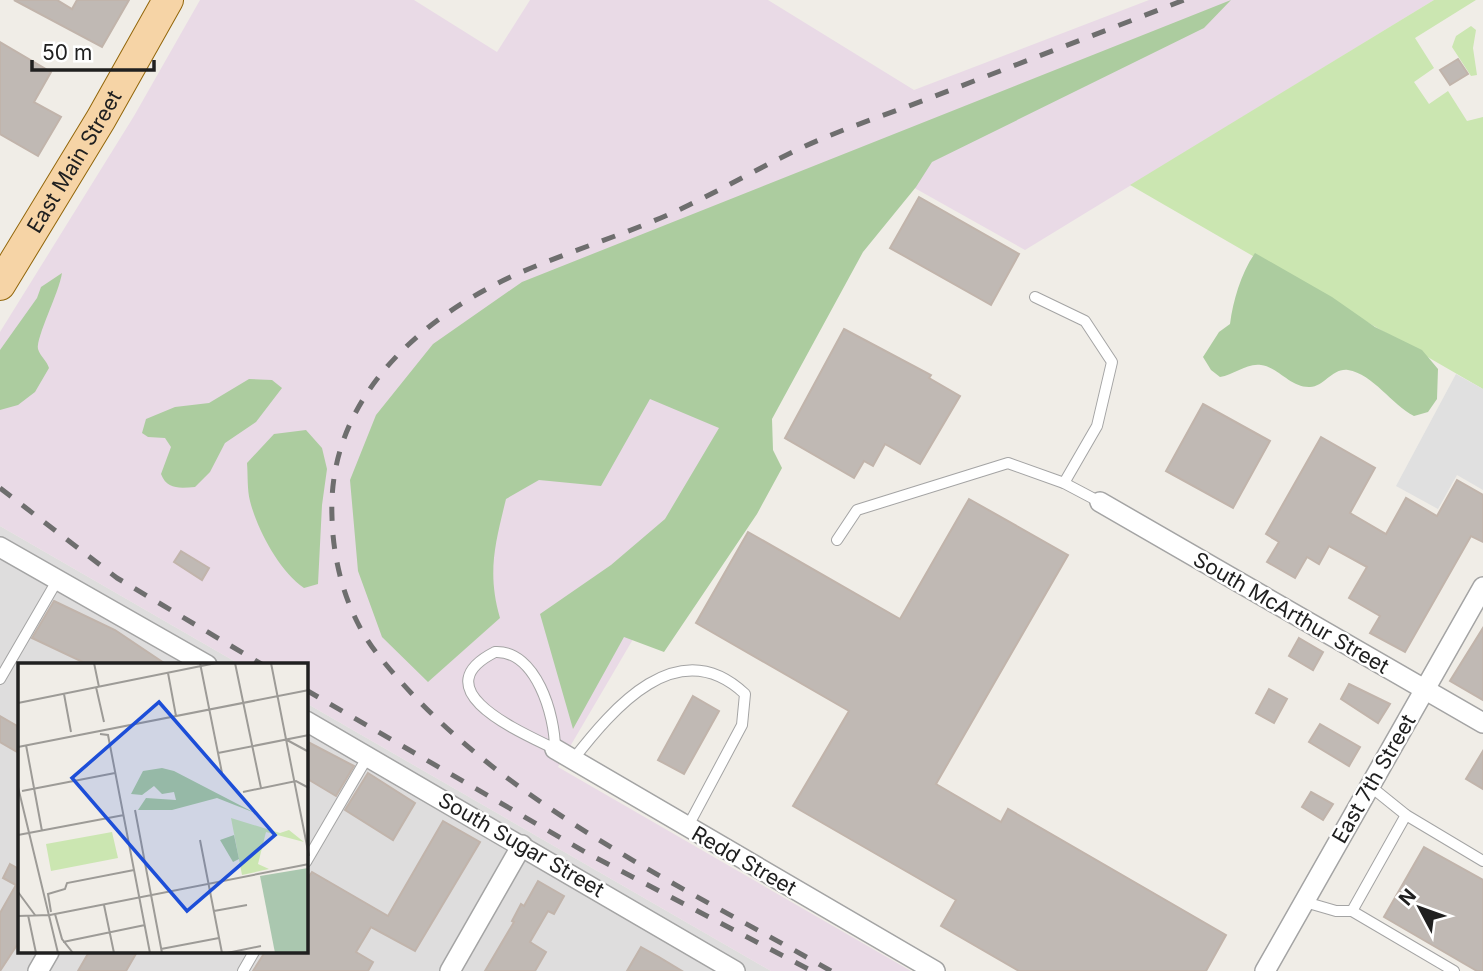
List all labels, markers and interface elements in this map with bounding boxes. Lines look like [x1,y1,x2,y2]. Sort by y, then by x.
scale bar [32,28,154,72]
text: 50 m [42,40,92,65]
street label: East Main Street [22,86,127,237]
street label: South McArthur Street [1189,546,1393,679]
inset map [18,663,308,954]
street label: East 7th Street [1327,710,1421,848]
street label: South Sugar Street [434,787,609,902]
street label: Redd Street [688,821,801,901]
north arrow [1385,873,1455,943]
text: N [1394,884,1421,910]

